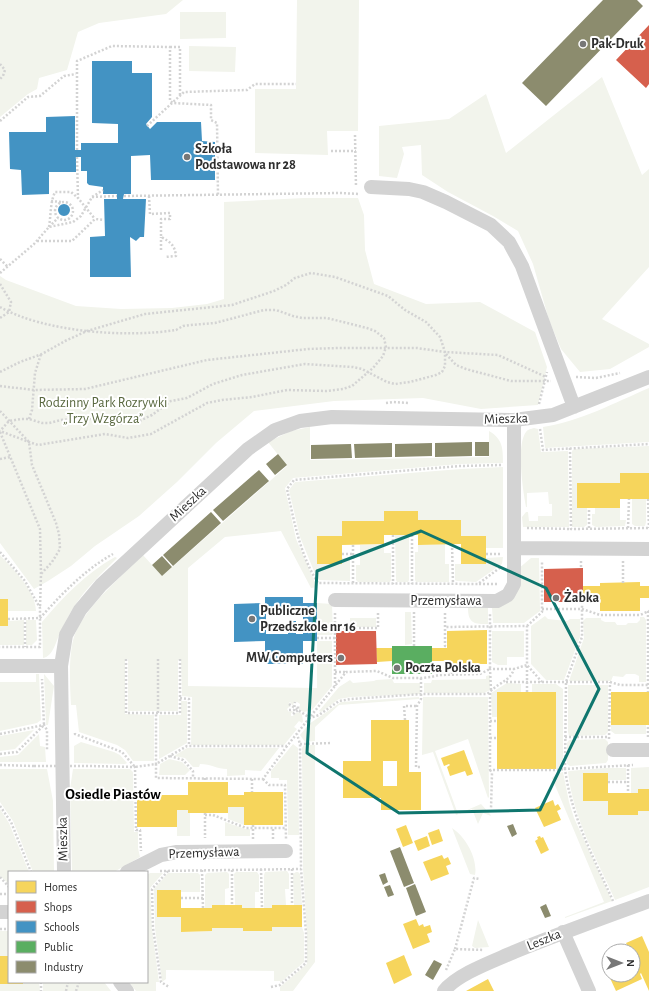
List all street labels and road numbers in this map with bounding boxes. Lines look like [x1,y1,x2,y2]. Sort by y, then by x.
street label: Mieszka [484,411,529,427]
street label: Mieszka [167,483,209,524]
street label: Przemysława [410,594,482,608]
street label: Mieszka [56,816,70,861]
street label: Przemysława [168,845,240,861]
street label: Leszka [525,927,564,953]

